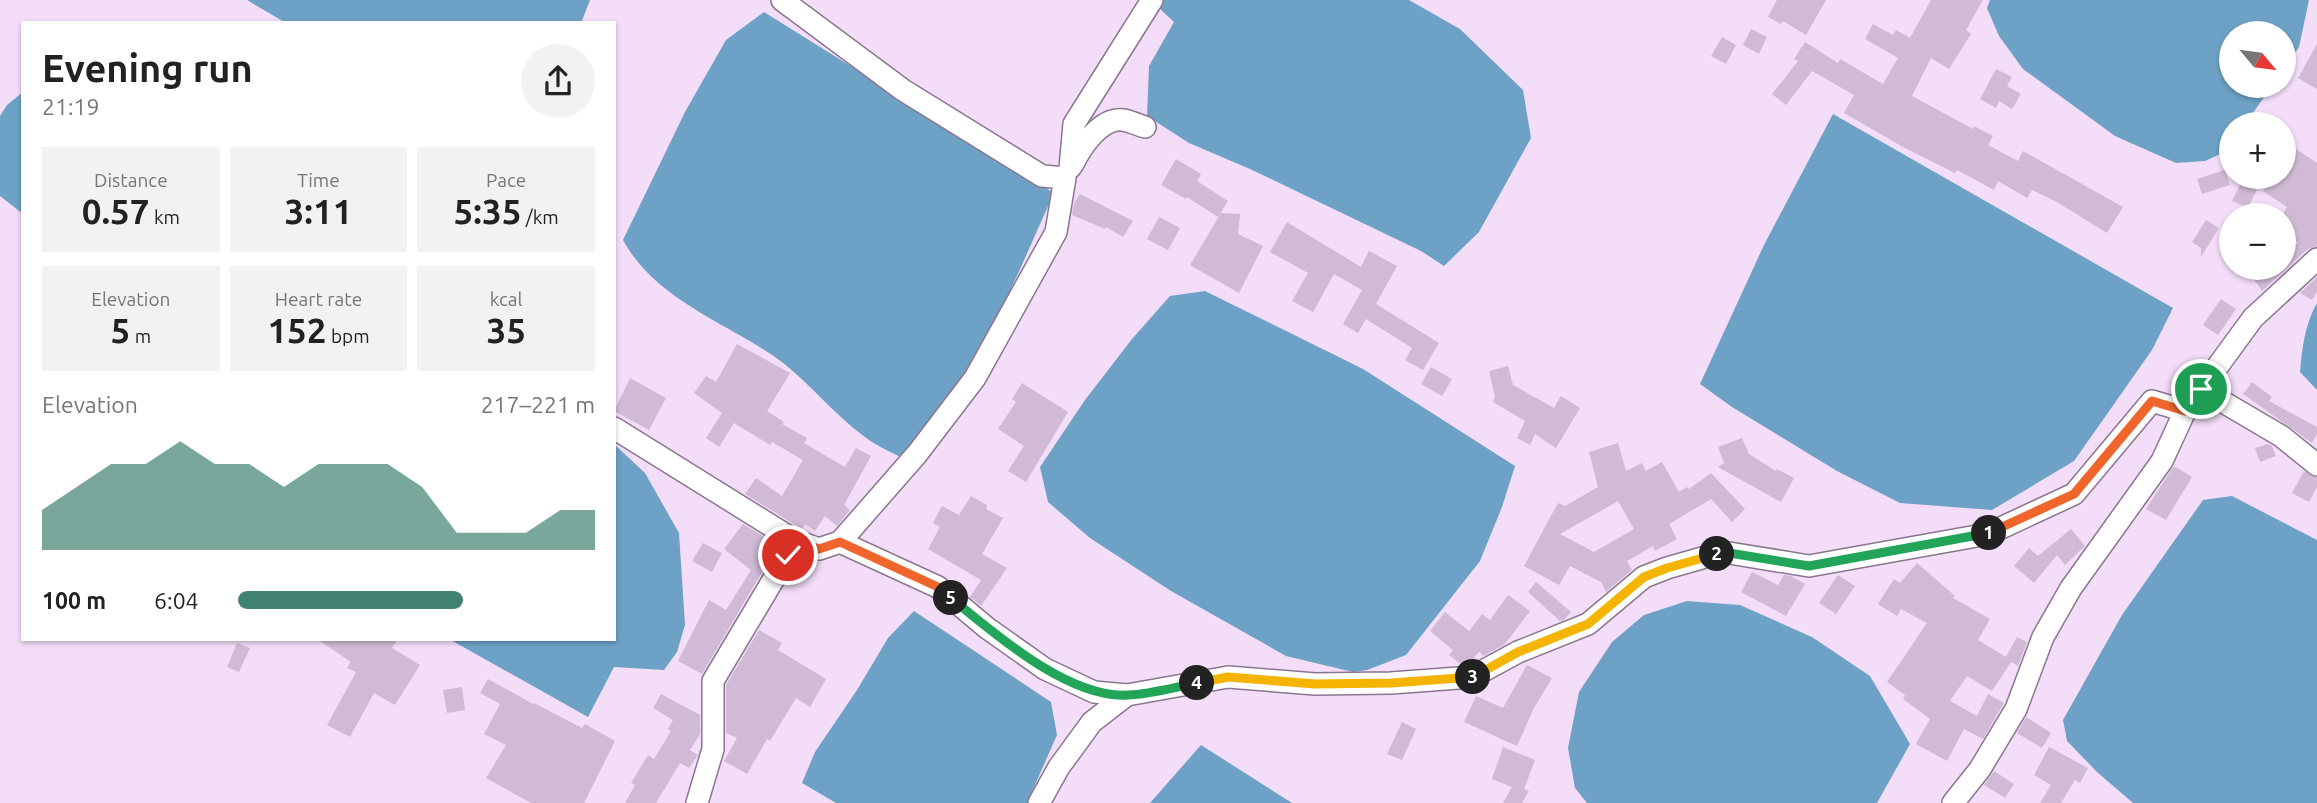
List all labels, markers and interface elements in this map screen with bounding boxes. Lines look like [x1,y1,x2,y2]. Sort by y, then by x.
north arrow [2219,21,2296,98]
map controls [2219,21,2296,280]
button: share [521,44,595,118]
text: Evening run [42,47,253,89]
text: 21:19 [42,94,100,119]
button: + [2219,112,2296,189]
text: Distance [94,169,168,191]
text: Time [297,169,340,191]
text: Pace [486,169,526,191]
text: 0.57 [82,191,150,231]
text: 3:11 [285,191,352,231]
text: 5:35 [454,191,521,231]
button: − [2219,203,2296,280]
text: km [150,206,180,228]
text: /km [521,206,559,228]
text: Elevation [91,288,170,310]
text: Heart rate [275,288,362,310]
text: kcal [490,288,523,310]
text: 5 [111,310,130,350]
text: 152 [267,310,327,350]
text: 35 [486,310,526,350]
text: m [130,325,151,347]
text: bpm [327,325,370,347]
pin [2171,359,2231,419]
icon: arrive [2182,370,2220,408]
text: Elevation [42,392,138,417]
text: 217–221 m [481,392,595,417]
pin: 1 [1972,516,2007,550]
text: 1 [1983,521,1994,543]
pin [758,525,818,585]
icon: check [769,536,807,574]
pin: 2 [1700,536,1734,572]
text: 2 [1711,542,1722,564]
pin: 5 [934,580,968,616]
text: 5 [945,586,956,608]
text: 100 m [42,588,106,613]
text: 6:04 [154,588,199,613]
pin: 3 [1456,660,1490,694]
text: 3 [1467,665,1478,687]
pin: 4 [1180,666,1214,700]
text: 4 [1191,671,1202,693]

